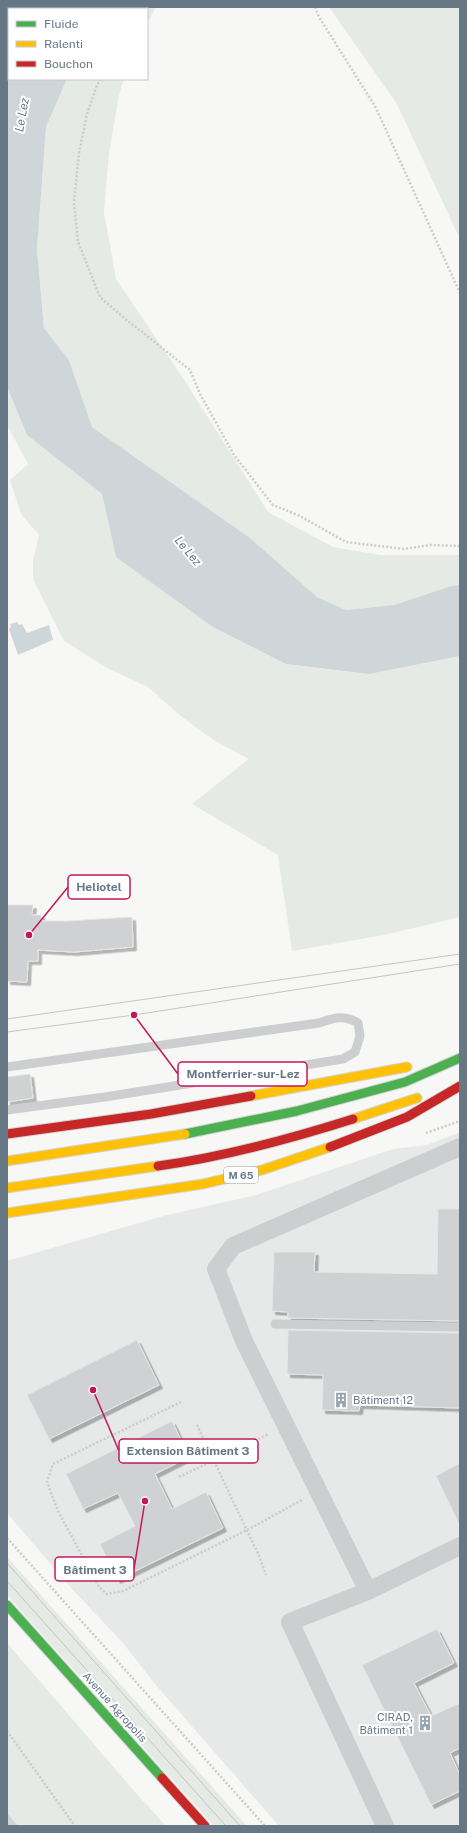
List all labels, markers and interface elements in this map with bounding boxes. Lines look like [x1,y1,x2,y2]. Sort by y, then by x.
legend [8,8,148,80]
text: Fluide [44,17,79,31]
text: Ralenti [44,37,83,51]
text: Bouchon [44,57,93,71]
water label: Le Lez [12,97,32,133]
water label: Le Lez [172,533,205,569]
callout: Heliotel [68,875,130,899]
text: Heliotel [76,880,122,894]
callout: Montferrier-sur-Lez [178,1062,307,1086]
text: Montferrier-sur-Lez [187,1067,299,1081]
road number: M 65 [224,1167,258,1183]
building icon: Bâtiment 12 [332,1391,350,1409]
place label: Bâtiment 12 [353,1394,414,1406]
callout: Extension Bâtiment 3 [119,1439,258,1463]
text: Extension Bâtiment 3 [127,1444,249,1458]
callout: Bâtiment 3 [55,1557,134,1581]
text: Bâtiment 3 [63,1563,127,1577]
street label: Avenue Agropolis [81,1670,150,1745]
place label: CIRAD, Bâtiment 1 [359,1711,413,1736]
building icon: CIRAD, Bâtiment 1 [416,1714,434,1732]

